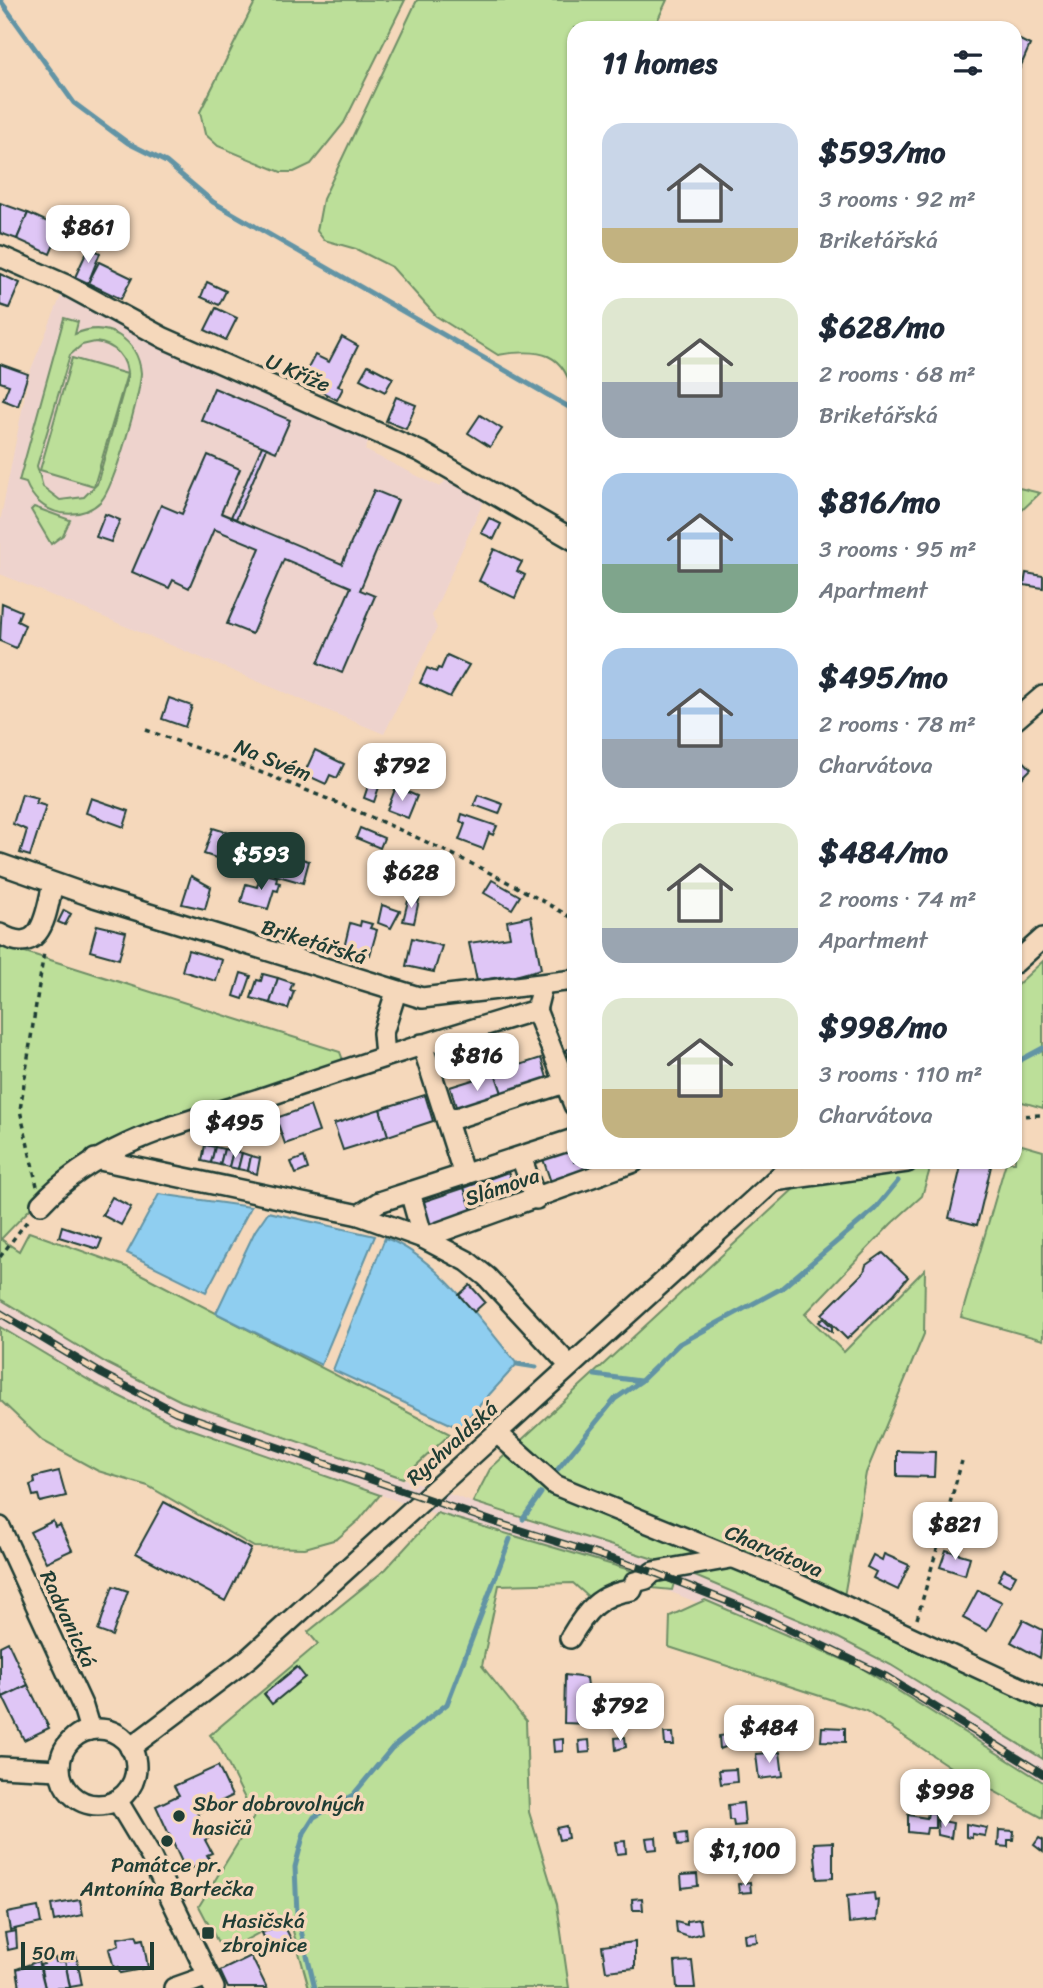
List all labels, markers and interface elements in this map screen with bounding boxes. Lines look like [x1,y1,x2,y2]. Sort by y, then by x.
text: 11 homes [602,36,717,90]
icon: filters [949,44,987,82]
text: $593/mo [819,125,946,179]
icon: home [658,151,742,235]
text: 3 rooms · 92 m² [819,179,976,220]
pin: $861 [47,205,129,265]
text: $861 [62,207,114,248]
text: Briketářská [819,220,938,261]
text: $628/mo [819,300,945,354]
icon: home [658,326,742,410]
street label: U Kříže [260,342,337,404]
text: 2 rooms · 68 m² [819,354,976,395]
text: Briketářská [819,395,938,436]
text: $816/mo [819,475,940,529]
icon: home [658,501,742,585]
text: 3 rooms · 95 m² [819,529,976,570]
text: Apartment [819,570,928,611]
text: $495/mo [819,650,948,704]
icon: home [658,676,742,760]
text: 2 rooms · 78 m² [819,704,976,745]
street label: Na Svém [229,727,317,793]
pin: $792 [361,744,443,803]
text: $792 [374,745,430,786]
text: Charvátova [819,745,933,786]
text: $484/mo [819,825,948,879]
pin: $593 [220,832,302,892]
text: $593 [233,834,289,875]
pin: $628 [370,850,452,910]
icon: home [658,851,742,935]
text: $628 [383,852,439,893]
text: 2 rooms · 74 m² [819,879,976,920]
street label: Briketářská [257,908,372,976]
text: Apartment [819,920,928,961]
text: $998/mo [819,1000,947,1054]
icon: home [658,1026,742,1110]
pin: $816 [436,1034,518,1093]
text: $816 [451,1035,503,1076]
text: 3 rooms · 110 m² [819,1054,983,1095]
text: Charvátova [819,1095,933,1136]
pin: $495 [194,1100,276,1160]
text: $495 [206,1102,264,1143]
street label: Slámova [459,1156,545,1217]
street label: Rychvaldská [397,1390,507,1495]
pin: $821 [914,1502,996,1562]
text: $821 [929,1504,981,1545]
street label: Charvátova [719,1513,830,1589]
street label: Radvanická [29,1564,107,1675]
pin: $792 [579,1684,661,1743]
text: $792 [592,1685,648,1726]
pin: $484 [728,1706,810,1765]
text: $484 [740,1707,798,1748]
pin: $998 [904,1770,986,1829]
text: $998 [916,1771,974,1812]
place label: Sbor dobrovolných hasičů [192,1785,365,1847]
marker: Sbor dobrovolných hasičů [171,1808,187,1824]
pin: $1,100 [688,1828,802,1888]
text: $1,100 [710,1830,780,1871]
marker: Památce pr. Antonína Bartečka [159,1833,175,1849]
place label: Památce pr. Antonína Bartečka [79,1846,254,1908]
place label: Hasičská zbrojnice [221,1902,307,1964]
marker: Hasičská zbrojnice [200,1925,216,1941]
text: 50 m [32,1937,75,1970]
scale bar [21,1939,154,1971]

